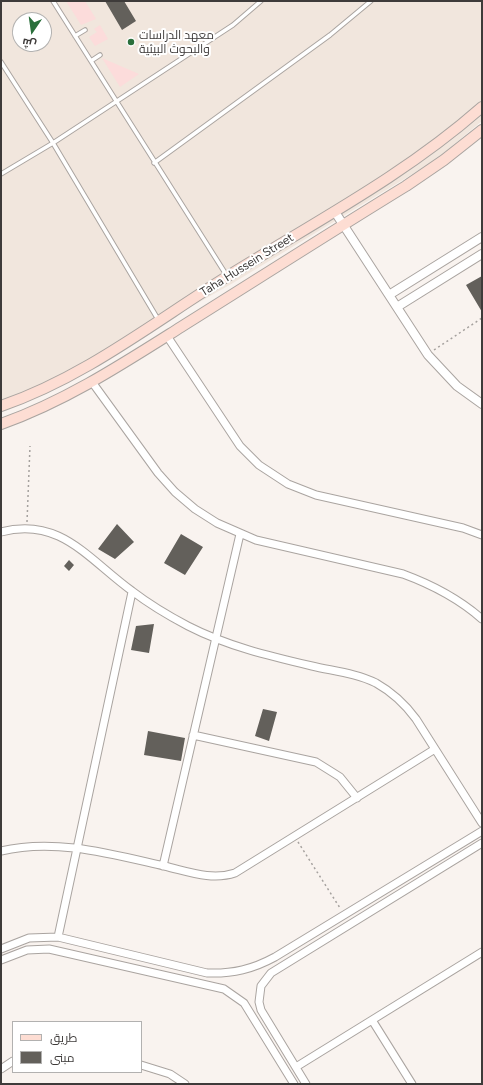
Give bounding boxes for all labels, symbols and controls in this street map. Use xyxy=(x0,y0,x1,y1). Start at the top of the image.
north arrow xyxy=(12,12,52,52)
place label: معهد الدراسات والبحوث البيئية xyxy=(139,28,214,56)
text: ش xyxy=(21,35,38,51)
marker: معهد الدراسات والبحوث البيئية xyxy=(126,37,136,47)
street label: Taha Hussein Street xyxy=(198,230,296,300)
legend xyxy=(12,1021,142,1073)
text: طريق xyxy=(50,1031,77,1045)
text: مبنى xyxy=(50,1051,75,1065)

